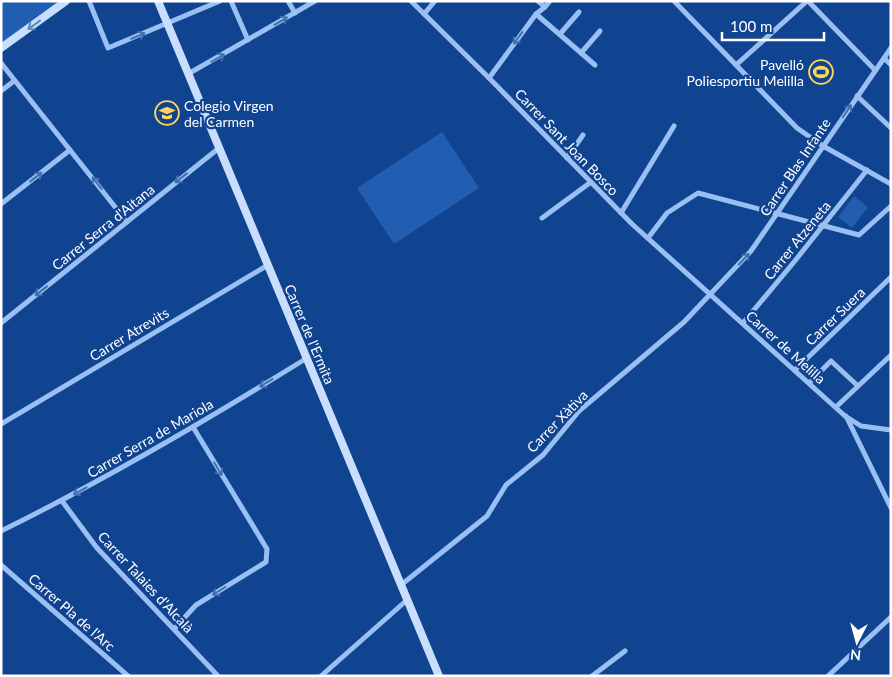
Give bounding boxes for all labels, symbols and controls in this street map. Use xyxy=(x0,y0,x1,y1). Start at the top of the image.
scale bar xyxy=(722,10,824,42)
one-way arrow xyxy=(274,15,288,25)
text: 100 m xyxy=(730,17,772,35)
one-way arrow xyxy=(27,20,41,30)
one-way arrow xyxy=(130,30,145,40)
one-way arrow xyxy=(513,30,523,44)
one-way arrow xyxy=(211,52,225,62)
place label: Pavelló Poliesportiu Melilla xyxy=(687,56,804,89)
sports icon: Pavelló Poliesportiu Melilla xyxy=(808,59,834,85)
street label: Carrer Sant Joan Bosco xyxy=(512,85,622,199)
place label: Colegio Virgen del Carmen xyxy=(184,97,274,130)
school or university icon: Colegio Virgen del Carmen xyxy=(154,100,180,126)
one-way arrow xyxy=(842,104,852,118)
street label: Carrer Blas Infante xyxy=(756,115,834,219)
one-way arrow xyxy=(29,172,43,182)
one-way arrow xyxy=(175,173,188,184)
one-way arrow xyxy=(91,177,102,190)
street label: Carrer Serra d'Aitana xyxy=(48,180,158,274)
street label: Carrer Atzeneta xyxy=(760,197,834,283)
one-way arrow xyxy=(738,252,750,265)
street label: Carrer de l'Ermita xyxy=(281,282,339,387)
street label: Carrer Suera xyxy=(802,283,868,349)
one-way arrow xyxy=(35,286,48,297)
street label: Carrer Atrevits xyxy=(86,304,172,364)
street label: Carrer de Melilla xyxy=(743,307,829,387)
one-way arrow xyxy=(259,379,273,389)
street label: Carrer Xàtiva xyxy=(523,386,591,456)
street label: Carrer Serra de Mariola xyxy=(84,395,216,481)
one-way arrow xyxy=(214,461,224,475)
one-way arrow xyxy=(73,487,87,497)
street label: Carrer Talaies d'Alcalà xyxy=(95,528,197,636)
street label: Carrer Pla de l'Arc xyxy=(25,570,119,654)
one-way arrow xyxy=(212,587,226,597)
north arrow xyxy=(832,617,882,667)
text: N xyxy=(849,646,862,664)

